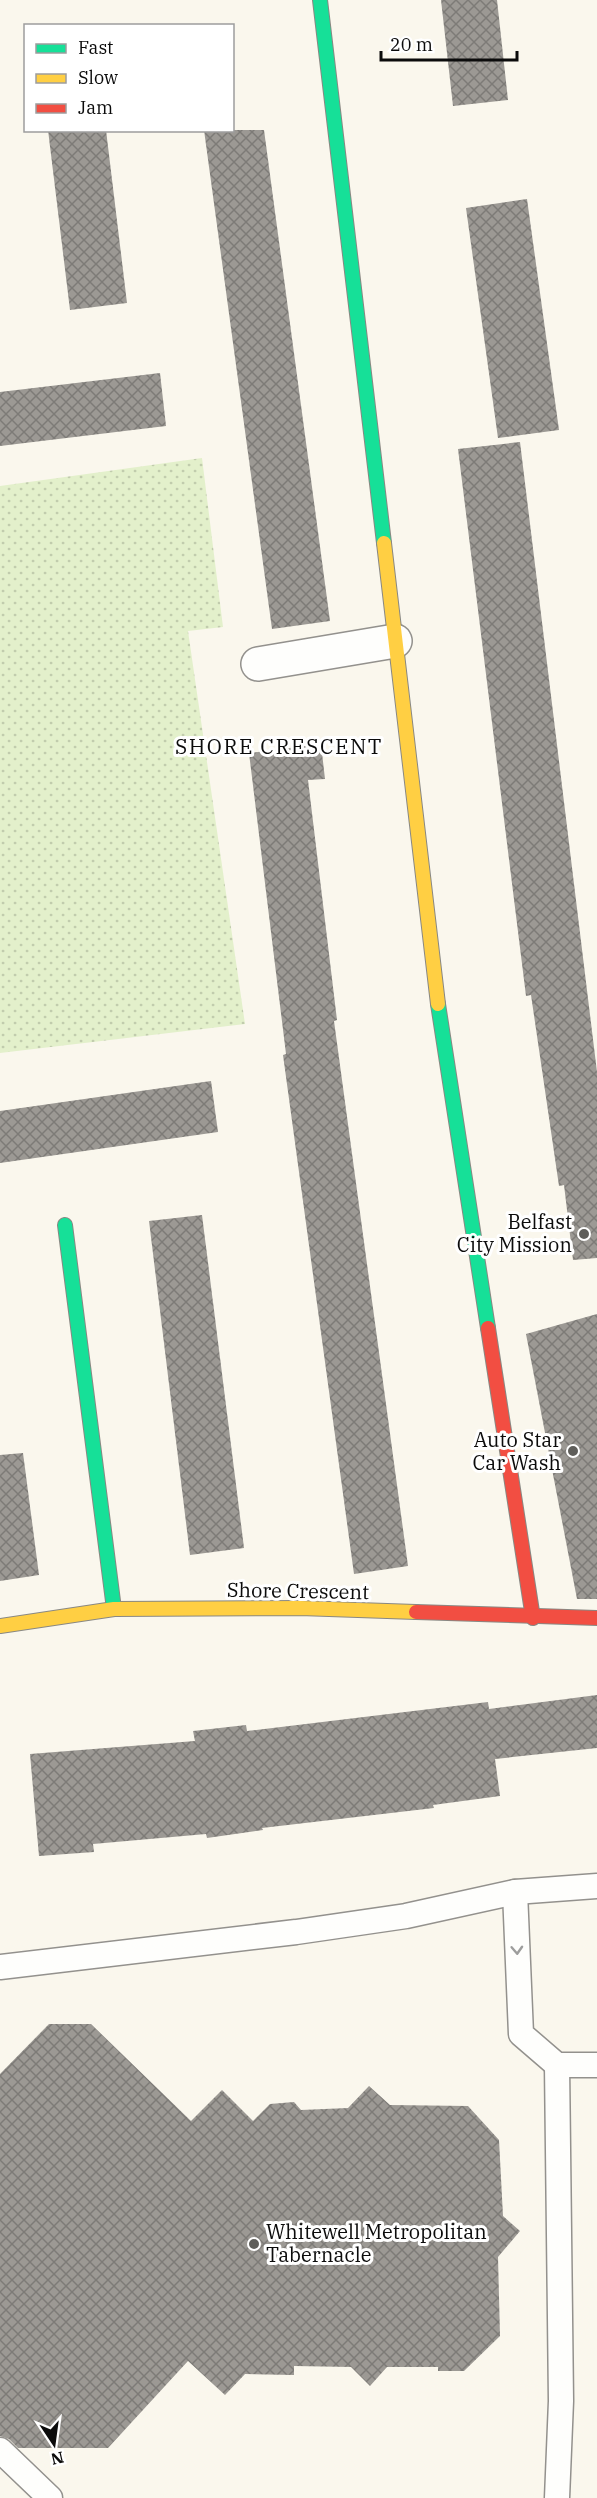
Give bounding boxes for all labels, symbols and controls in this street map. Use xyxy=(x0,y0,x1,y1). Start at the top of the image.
legend xyxy=(24,24,234,132)
scale bar xyxy=(381,24,518,62)
text: 20 m xyxy=(390,33,433,56)
text: Fast xyxy=(78,36,113,59)
text: Slow xyxy=(78,66,118,89)
text: Jam xyxy=(78,96,113,119)
district label: SHORE CRESCENT xyxy=(175,732,383,760)
place label: Belfast City Mission xyxy=(457,1208,572,1258)
marker: Belfast City Mission xyxy=(577,1227,591,1241)
place label: Auto Star Car Wash xyxy=(472,1426,561,1476)
marker: Auto Star Car Wash xyxy=(566,1444,580,1458)
street label: Shore Crescent xyxy=(227,1576,369,1605)
one-way arrow xyxy=(511,1946,524,1955)
place label: Whitewell Metropolitan Tabernacle xyxy=(266,2218,487,2268)
marker: Whitewell Metropolitan Tabernacle xyxy=(247,2237,261,2251)
north arrow xyxy=(24,2414,84,2474)
text: N xyxy=(49,2447,66,2470)

